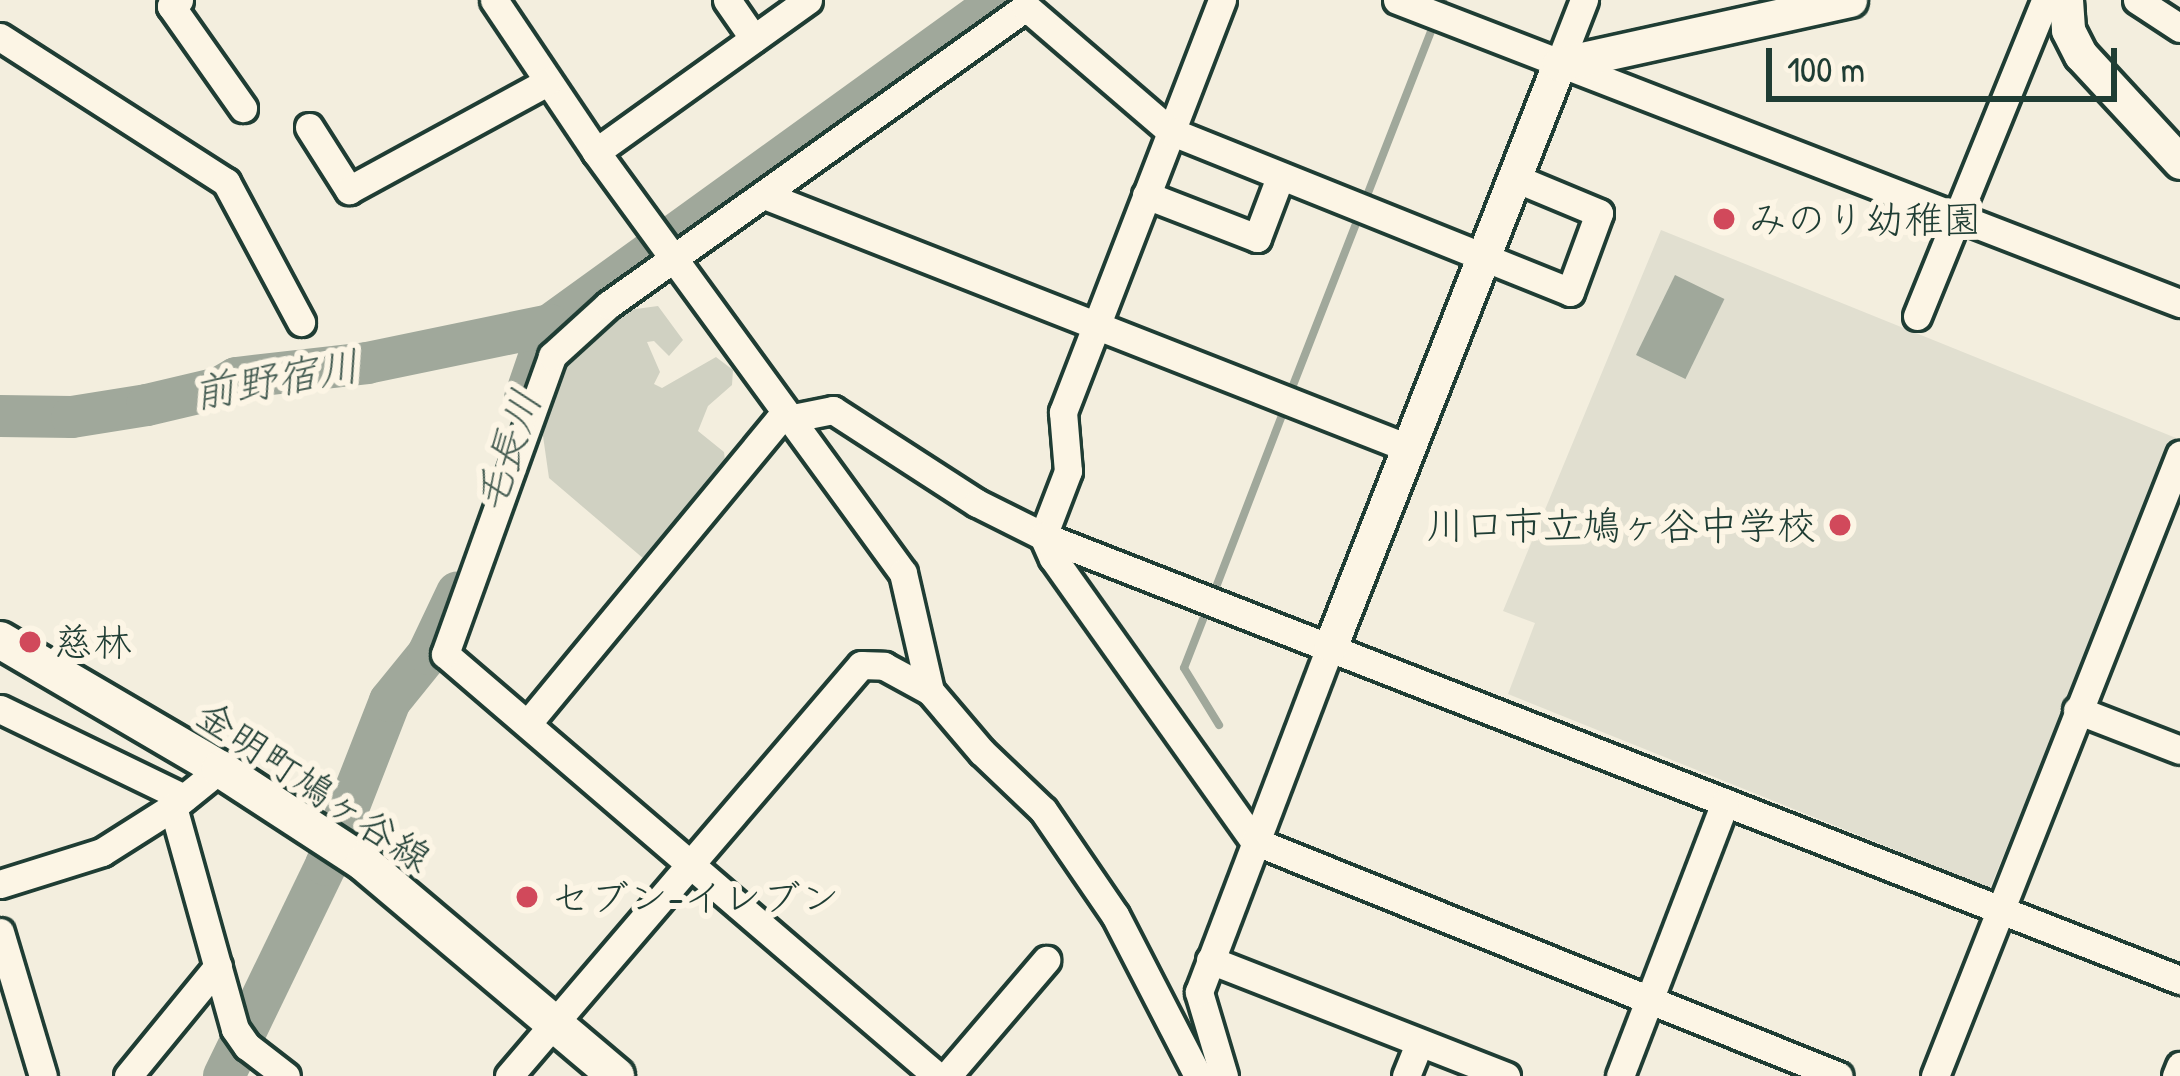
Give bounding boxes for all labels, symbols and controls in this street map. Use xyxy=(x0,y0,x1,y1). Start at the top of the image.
scale bar xyxy=(1772,24,2123,98)
text: 100 m xyxy=(1787,44,1865,93)
place label: みのり幼稚園 xyxy=(1748,196,1982,242)
marker: みのり幼稚園 xyxy=(1711,206,1737,232)
water label: 前野宿川 xyxy=(189,340,363,418)
water label: 毛長川 xyxy=(463,383,551,519)
place label: 川口市立鳩ヶ谷中学校 xyxy=(1426,502,1816,548)
marker: 川口市立鳩ヶ谷中学校 xyxy=(1827,512,1853,538)
place label: 慈林 xyxy=(54,619,132,665)
marker: 慈林 xyxy=(17,629,43,655)
street label: 金明町鳩ヶ谷線 xyxy=(188,690,440,882)
place label: セブン-イレブン xyxy=(551,874,840,920)
marker: セブン-イレブン xyxy=(514,884,540,910)

